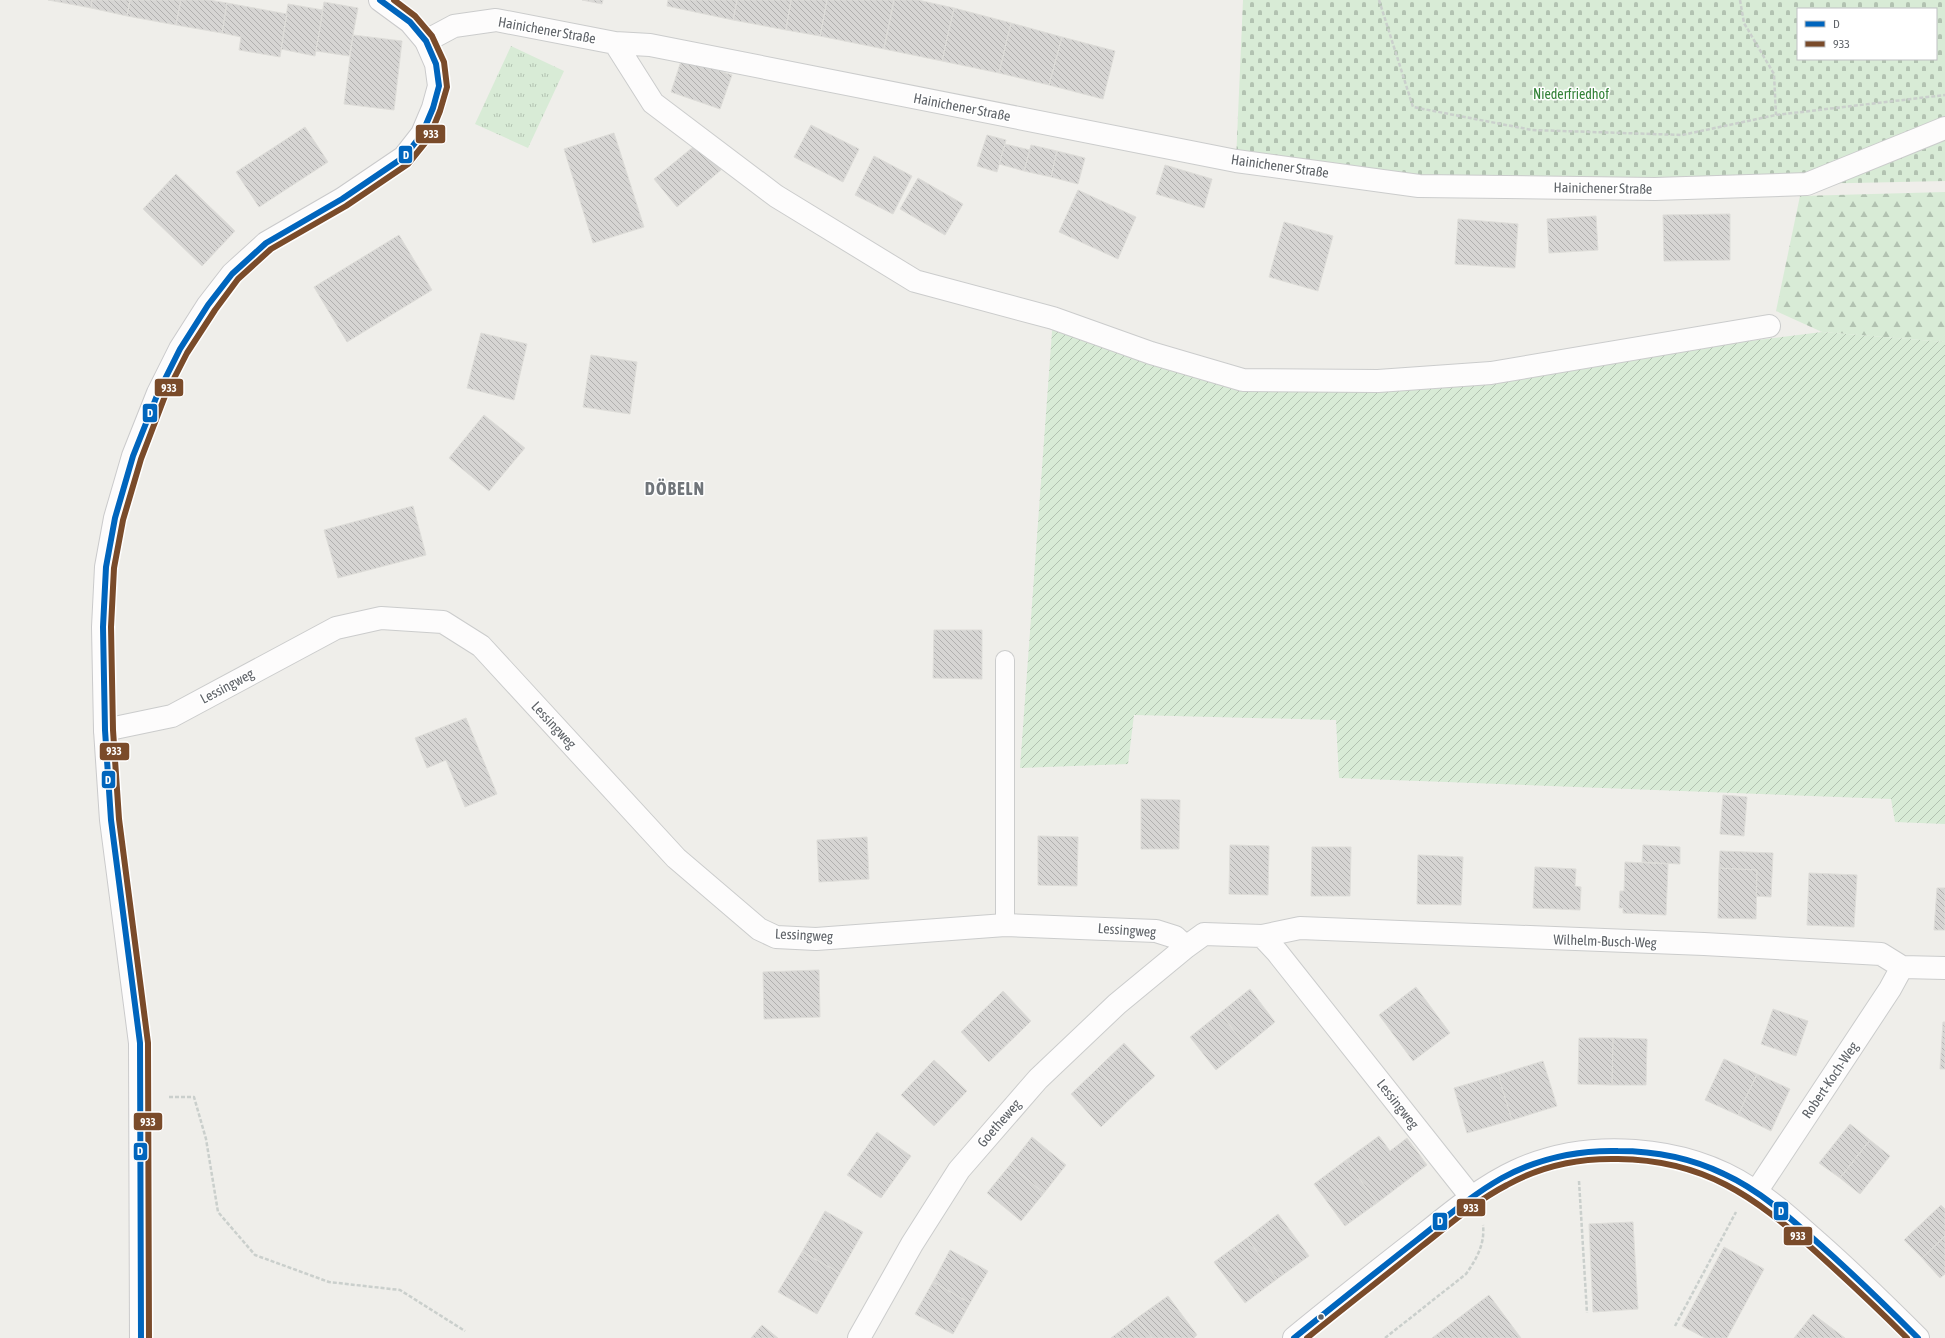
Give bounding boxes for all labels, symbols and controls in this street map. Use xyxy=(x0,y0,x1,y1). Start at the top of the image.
legend xyxy=(1797,8,1937,60)
street label: Hainichener Straße xyxy=(497,14,597,46)
text: D xyxy=(1833,17,1840,31)
text: 933 xyxy=(1833,37,1850,51)
park label: Niederfriedhof xyxy=(1533,86,1609,102)
street label: Hainichener Straße xyxy=(912,90,1012,124)
line badge: 933 xyxy=(415,124,446,144)
text: 933 xyxy=(423,128,439,140)
line badge: D xyxy=(398,145,413,164)
text: D xyxy=(403,149,409,161)
street label: Hainichener Straße xyxy=(1230,151,1330,181)
street label: Hainichener Straße xyxy=(1554,179,1652,197)
line badge: 933 xyxy=(154,378,184,397)
text: 933 xyxy=(161,382,177,394)
line badge: D xyxy=(142,403,158,423)
text: D xyxy=(147,407,153,419)
district label: DÖBELN xyxy=(645,478,705,499)
street label: Lessingweg xyxy=(198,665,256,707)
street label: Lessingweg xyxy=(528,698,580,752)
line badge: 933 xyxy=(99,742,130,761)
text: 933 xyxy=(106,745,122,757)
line badge: D xyxy=(101,770,116,789)
text: D xyxy=(105,774,111,786)
street label: Lessingweg xyxy=(1097,920,1157,940)
street label: Lessingweg xyxy=(774,925,834,945)
street label: Wilhelm-Busch-Weg xyxy=(1553,931,1657,951)
street label: Robert-Koch-Weg xyxy=(1799,1039,1861,1121)
street label: Lessingweg xyxy=(1374,1076,1422,1132)
street label: Goetheweg xyxy=(974,1096,1024,1150)
line badge: 933 xyxy=(133,1112,163,1131)
text: 933 xyxy=(140,1116,156,1128)
line badge: D xyxy=(133,1142,148,1161)
text: D xyxy=(137,1145,143,1157)
line badge: 933 xyxy=(1456,1198,1486,1217)
line badge: D xyxy=(1773,1201,1789,1221)
text: 933 xyxy=(1463,1202,1479,1214)
text: D xyxy=(1778,1205,1784,1217)
line badge: D xyxy=(1432,1212,1448,1231)
text: D xyxy=(1437,1215,1443,1227)
line badge: 933 xyxy=(1783,1226,1813,1246)
text: 933 xyxy=(1790,1230,1806,1242)
unlabelled marker xyxy=(1316,1312,1326,1322)

